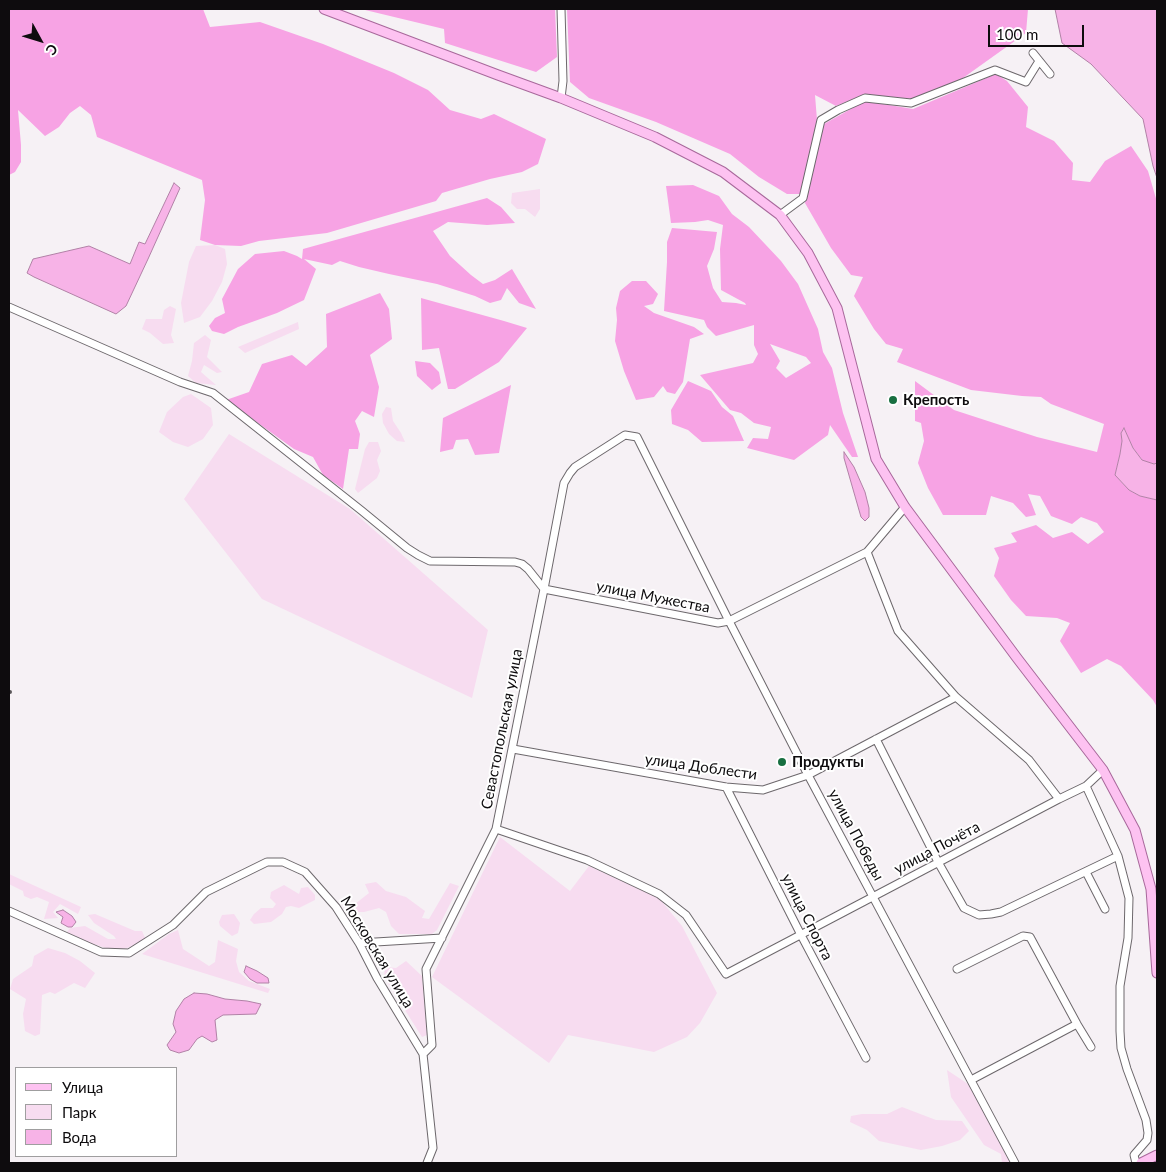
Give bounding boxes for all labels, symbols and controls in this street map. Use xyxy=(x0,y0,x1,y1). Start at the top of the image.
north arrow xyxy=(15,15,65,65)
scale bar xyxy=(991,15,1087,47)
text: 100 m xyxy=(996,25,1038,43)
text: С xyxy=(43,41,62,59)
place label: Крепость xyxy=(903,391,969,409)
marker: Крепость xyxy=(887,394,899,406)
street label: улица Мужества xyxy=(595,577,711,617)
street label: Севастопольская улица xyxy=(478,647,526,811)
street label: улица Доблести xyxy=(644,750,758,784)
place label: Продукты xyxy=(792,753,864,771)
marker: Продукты xyxy=(776,756,788,768)
street label: улица Победы xyxy=(824,786,888,884)
street label: улица Почёта xyxy=(891,818,983,878)
street label: улица Спорта xyxy=(777,871,837,963)
street label: Московская улица xyxy=(336,893,418,1011)
legend xyxy=(15,1067,178,1157)
text: Улица xyxy=(62,1078,103,1096)
text: Парк xyxy=(62,1103,96,1121)
text: Вода xyxy=(62,1128,97,1146)

